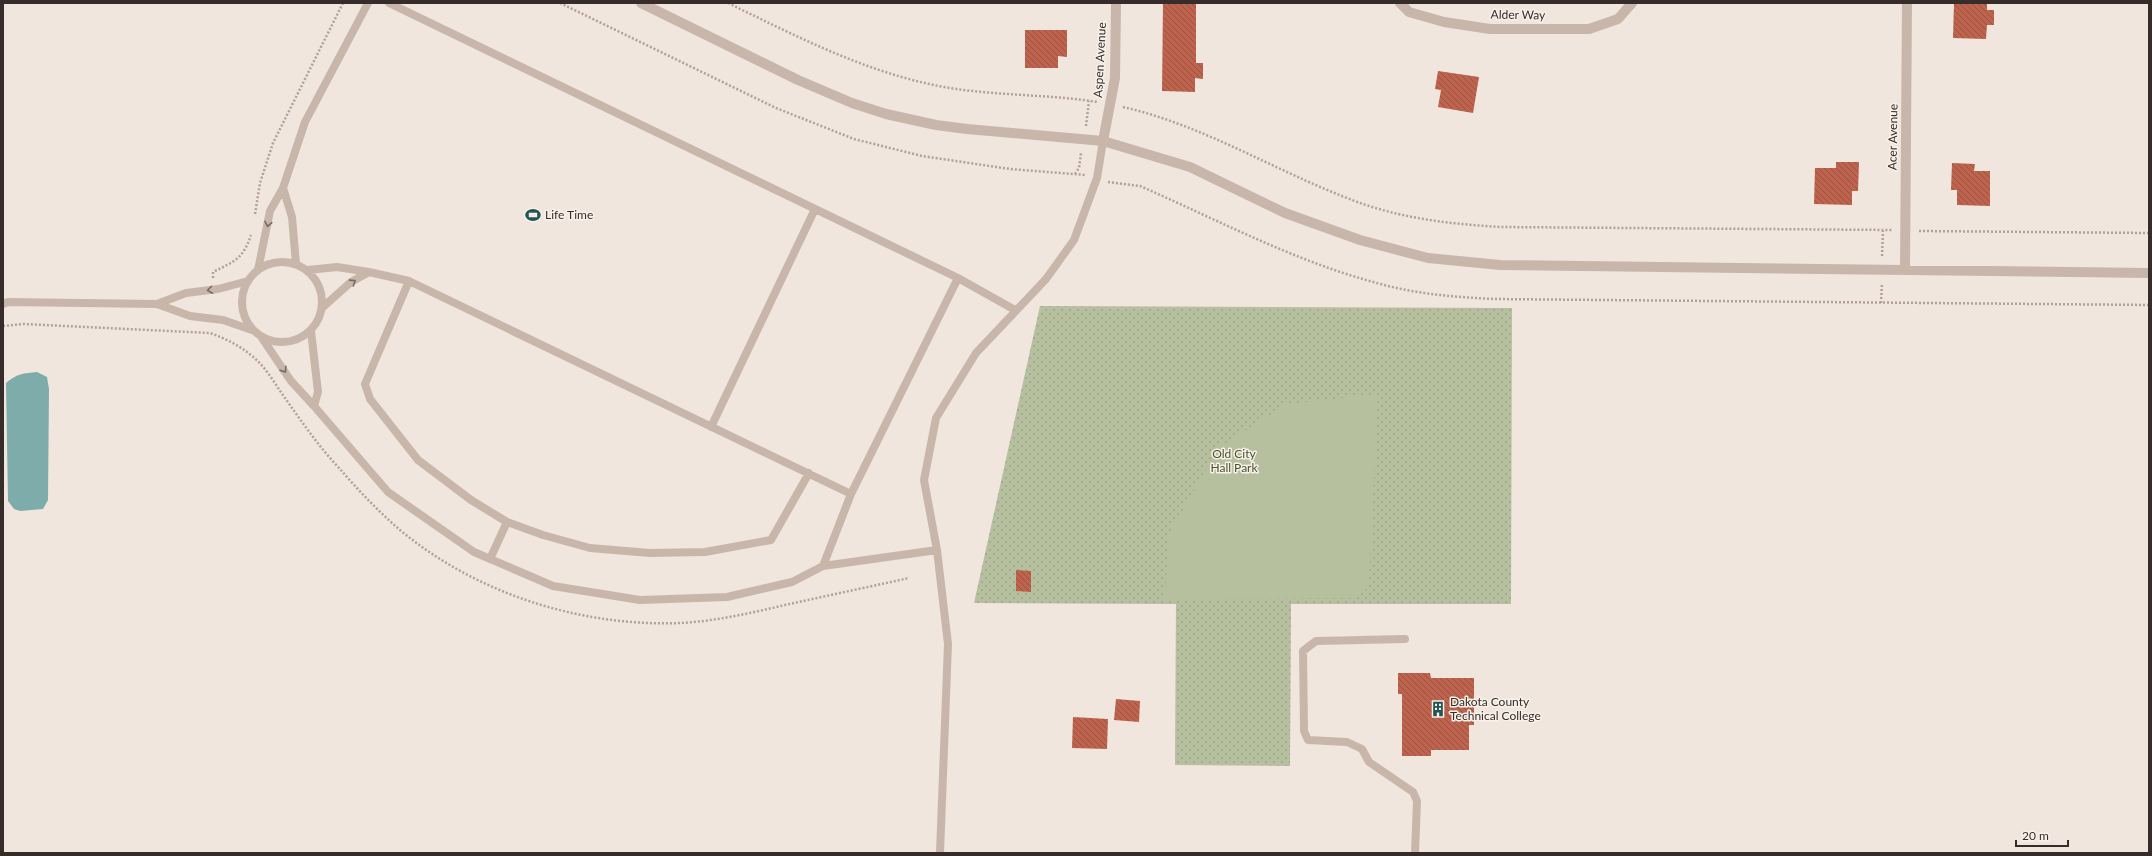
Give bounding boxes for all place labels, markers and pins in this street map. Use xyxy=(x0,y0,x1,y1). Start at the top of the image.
sports icon: Life Time xyxy=(524,206,542,224)
place label: Life Time xyxy=(545,207,593,222)
place label: Dakota County Technical College xyxy=(1450,694,1541,723)
building icon: Dakota County Technical College xyxy=(1429,700,1447,718)

